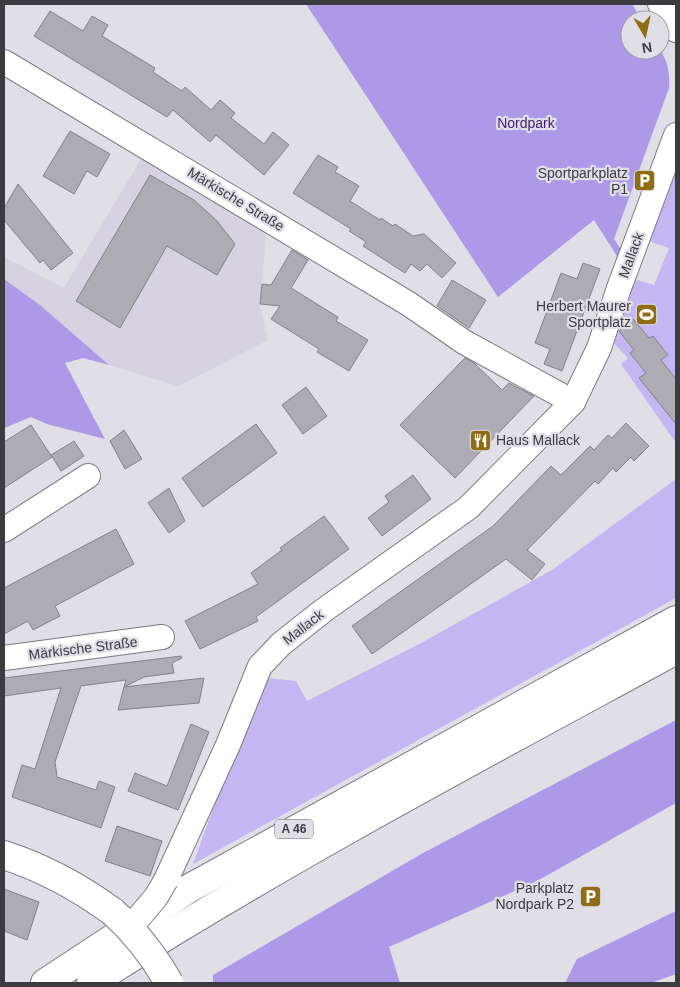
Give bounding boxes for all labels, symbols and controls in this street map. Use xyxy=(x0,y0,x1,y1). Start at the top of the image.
north arrow xyxy=(620,10,670,60)
text: N xyxy=(641,39,653,57)
park label: Nordpark xyxy=(497,115,556,131)
street label: Märkische Straße xyxy=(185,164,287,234)
place label: Sportparkplatz P1 xyxy=(538,165,628,197)
parking icon: Sportparkplatz P1 xyxy=(632,169,656,193)
street label: Mallack xyxy=(615,229,647,280)
place label: Herbert Maurer Sportplatz xyxy=(536,298,631,330)
sports icon: Herbert Maurer Sportplatz xyxy=(635,302,659,326)
restaurant icon: Haus Mallack xyxy=(468,428,492,452)
place label: Haus Mallack xyxy=(496,432,581,448)
street label: Mallack xyxy=(279,605,327,648)
street label: Märkische Straße xyxy=(28,633,139,663)
road number: A 46 xyxy=(275,820,313,839)
place label: Parkplatz Nordpark P2 xyxy=(495,880,574,912)
parking icon: Parkplatz Nordpark P2 xyxy=(578,884,602,908)

